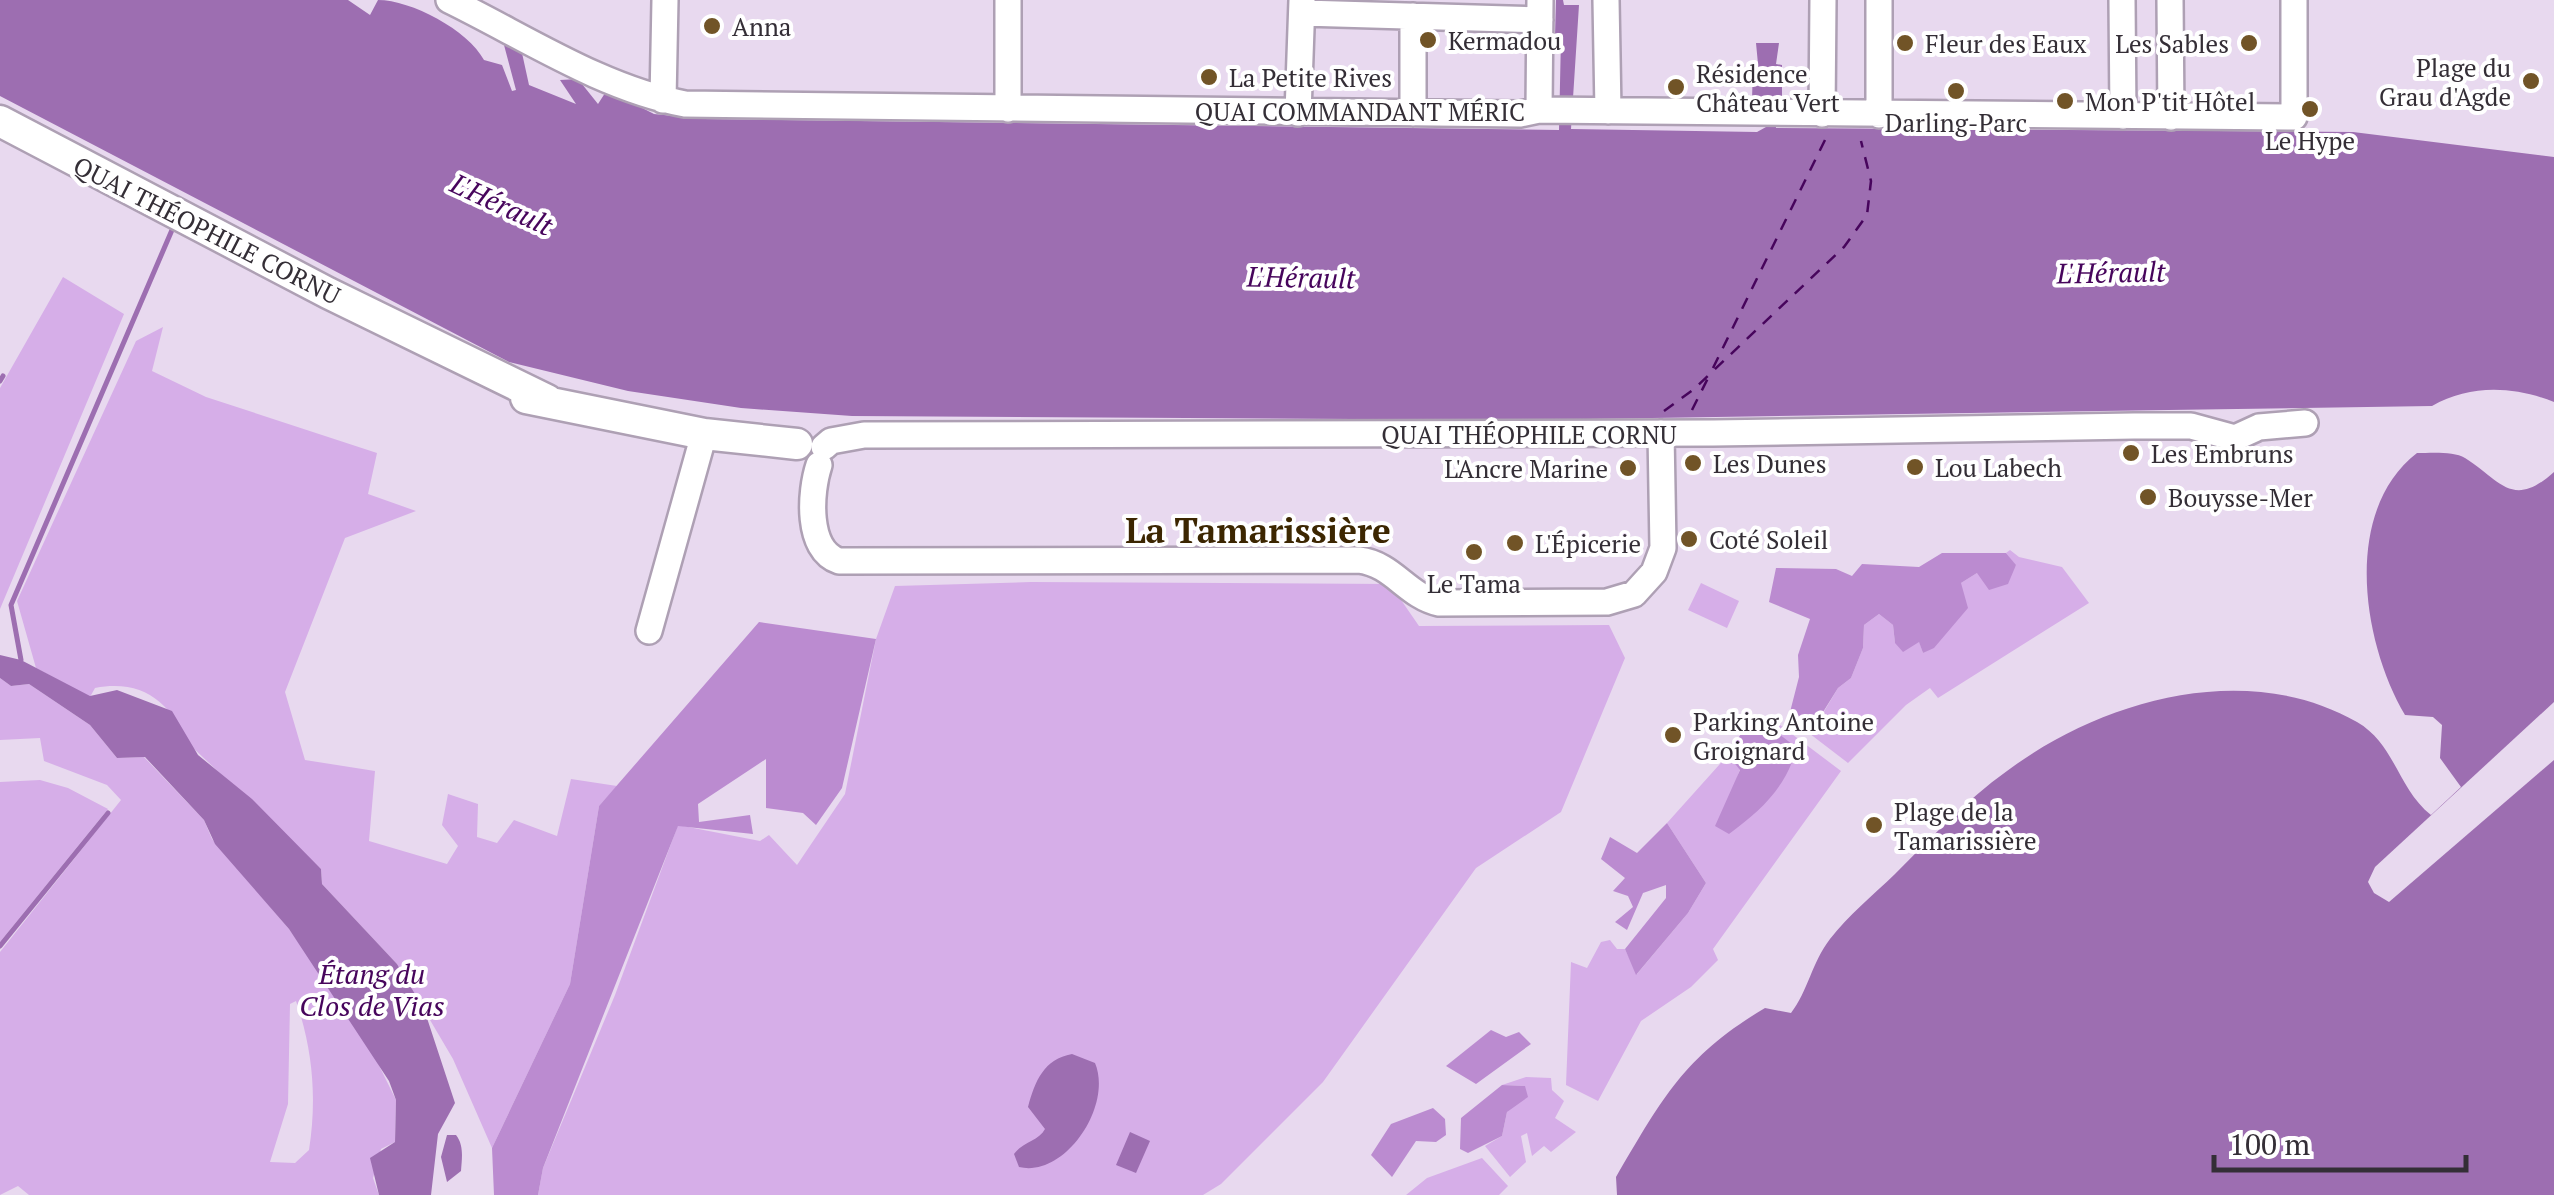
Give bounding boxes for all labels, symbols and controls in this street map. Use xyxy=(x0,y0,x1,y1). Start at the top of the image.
place label: Anna xyxy=(732,10,792,43)
marker: Anna xyxy=(701,15,723,37)
place label: Kermadou xyxy=(1448,24,1561,57)
place label: Fleur des Eaux xyxy=(1925,27,2087,60)
place label: Les Sables xyxy=(2115,27,2229,60)
marker: Kermadou xyxy=(1417,29,1439,51)
marker: Fleur des Eaux xyxy=(1894,32,1916,54)
marker: Les Sables xyxy=(2238,32,2260,54)
place label: Plage du Grau d'Agde xyxy=(2379,51,2511,113)
place label: Résidence Château Vert xyxy=(1696,57,1840,119)
place label: La Petite Rives xyxy=(1229,61,1392,94)
marker: La Petite Rives xyxy=(1198,66,1220,88)
marker: Plage du Grau d'Agde xyxy=(2520,70,2542,92)
marker: Résidence Château Vert xyxy=(1665,76,1687,98)
marker: Darling-Parc xyxy=(1945,80,1967,102)
place label: Mon P'tit Hôtel xyxy=(2085,85,2255,118)
marker: Mon P'tit Hôtel xyxy=(2054,90,2076,112)
street label: QUAI COMMANDANT MÉRIC xyxy=(1195,95,1525,128)
marker: Le Hype xyxy=(2299,98,2321,120)
place label: Darling-Parc xyxy=(1885,106,2027,139)
place label: Le Hype xyxy=(2265,124,2355,157)
street label: QUAI THÉOPHILE CORNU xyxy=(68,148,346,312)
water label: L'Hérault xyxy=(444,164,560,244)
water label: L'Hérault xyxy=(2055,253,2166,291)
water label: L'Hérault xyxy=(1245,258,1356,296)
street label: QUAI THÉOPHILE CORNU xyxy=(1381,418,1677,451)
place label: Les Embruns xyxy=(2151,437,2294,470)
marker: Les Embruns xyxy=(2120,442,2142,464)
place label: Les Dunes xyxy=(1713,447,1827,480)
place label: Lou Labech xyxy=(1935,451,2062,484)
place label: L'Ancre Marine xyxy=(1444,452,1608,485)
marker: Les Dunes xyxy=(1682,452,1704,474)
marker: Lou Labech xyxy=(1904,456,1926,478)
marker: L'Ancre Marine xyxy=(1617,457,1639,479)
place label: Bouysse-Mer xyxy=(2168,481,2313,514)
marker: Bouysse-Mer xyxy=(2137,486,2159,508)
district label: La Tamarissière xyxy=(1125,507,1391,553)
place label: Coté Soleil xyxy=(1709,523,1828,556)
place label: L'Épicerie xyxy=(1535,527,1641,560)
marker: Coté Soleil xyxy=(1678,528,1700,550)
marker: L'Épicerie xyxy=(1504,532,1526,554)
marker: Le Tama xyxy=(1463,541,1485,563)
place label: Le Tama xyxy=(1427,567,1521,600)
place label: Parking Antoine Groignard xyxy=(1693,705,1874,767)
marker: Parking Antoine Groignard xyxy=(1662,724,1684,746)
place label: Plage de la Tamarissière xyxy=(1894,795,2037,857)
marker: Plage de la Tamarissière xyxy=(1863,814,1885,836)
water label: Étang du Clos de Vias xyxy=(299,955,445,1024)
scale bar xyxy=(2214,1110,2466,1172)
text: 100 m xyxy=(2229,1124,2310,1164)

